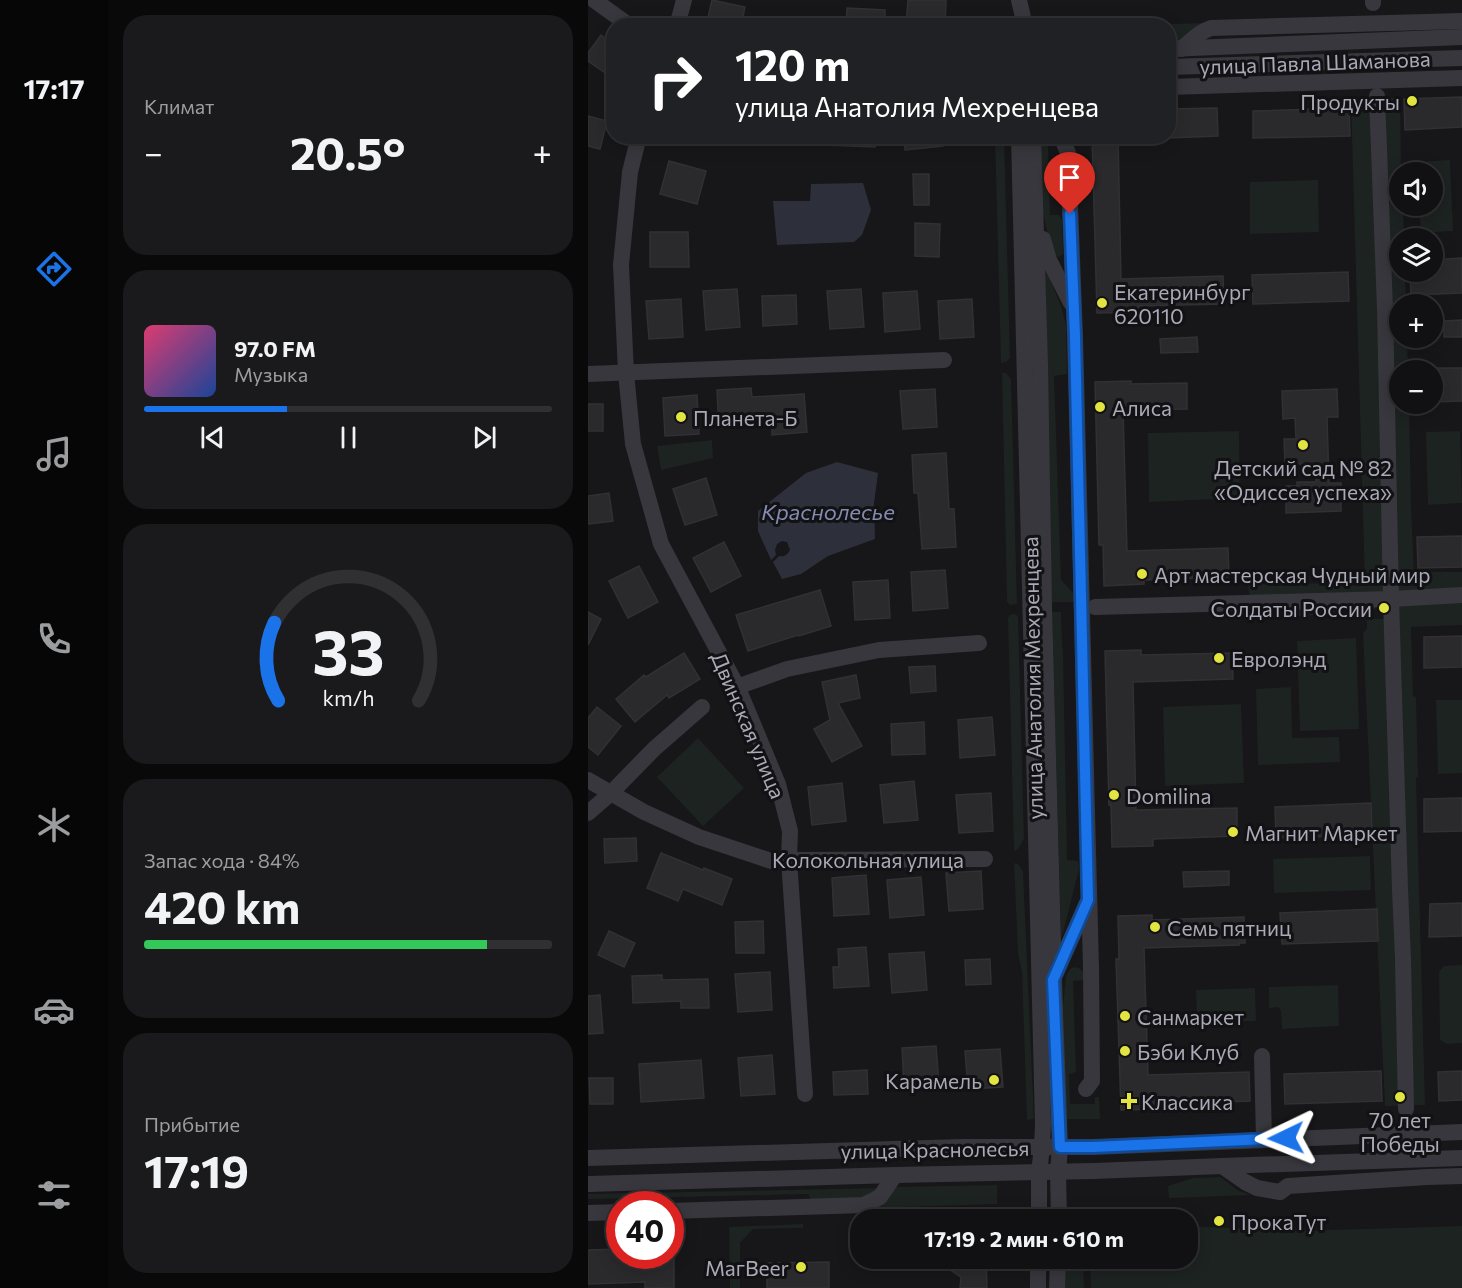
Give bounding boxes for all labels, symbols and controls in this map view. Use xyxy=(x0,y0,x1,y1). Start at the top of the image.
text: 120 m xyxy=(735,38,850,90)
icon: right xyxy=(636,42,714,120)
street label: улица Павла Шаманова xyxy=(1199,45,1431,79)
text: 17:17 xyxy=(23,72,85,105)
place label: Продукты xyxy=(1300,89,1400,114)
text: улица Анатолия Мехренцева xyxy=(735,90,1099,123)
text: Климат xyxy=(144,94,214,118)
marker: Продукты xyxy=(1405,94,1419,108)
text: 20.5° xyxy=(290,124,405,179)
text: − xyxy=(144,131,163,172)
text: + xyxy=(533,131,552,172)
pin xyxy=(1044,152,1095,214)
icon: arrive xyxy=(1053,161,1086,194)
map controls xyxy=(1389,162,1443,414)
button: sound xyxy=(1389,162,1443,216)
button: layers xyxy=(1389,228,1443,282)
icon: directions xyxy=(33,248,75,290)
place label: Екатеринбург 620110 xyxy=(1114,279,1250,328)
button: + xyxy=(1389,294,1443,348)
marker: Екатеринбург 620110 xyxy=(1095,296,1109,310)
text: 97.0 FM xyxy=(234,335,316,362)
button: − xyxy=(1389,360,1443,414)
text: Музыка xyxy=(234,362,308,386)
place label: Алиса xyxy=(1112,395,1172,420)
marker: Алиса xyxy=(1093,400,1107,414)
place label: Планета-Б xyxy=(693,405,798,430)
marker: Планета-Б xyxy=(674,410,688,424)
icon: previous xyxy=(196,421,229,454)
icon: pause xyxy=(332,421,365,454)
icon: next xyxy=(468,421,501,454)
icon: music xyxy=(33,433,75,475)
marker: Детский сад № 82 «Одиссея успеха» xyxy=(1296,438,1310,452)
place label: Детский сад № 82 «Одиссея успеха» xyxy=(1214,455,1392,504)
water label: Краснолесье xyxy=(761,498,895,525)
street label: улица Анатолия Мехренцева xyxy=(1017,536,1047,820)
place label: Арт мастерская Чудный мир xyxy=(1154,562,1431,587)
marker: Арт мастерская Чудный мир xyxy=(1135,567,1149,581)
place label: Солдаты России xyxy=(1211,596,1372,621)
marker: Солдаты России xyxy=(1377,601,1391,615)
text: 33 xyxy=(312,612,384,688)
icon: phone xyxy=(33,618,75,660)
place label: Евролэнд xyxy=(1231,646,1326,671)
street label: Двинская улица xyxy=(707,648,791,802)
marker: Евролэнд xyxy=(1212,651,1226,665)
text: km/h xyxy=(322,684,374,710)
place label: Domilina xyxy=(1126,783,1211,808)
marker: Domilina xyxy=(1107,788,1121,802)
icon: climate xyxy=(33,804,75,846)
place label: Магнит Маркет xyxy=(1245,820,1398,845)
marker: Магнит Маркет xyxy=(1226,825,1240,839)
street label: Колокольная улица xyxy=(772,847,964,872)
text: Запас хода · 84% xyxy=(144,848,300,872)
text: 420 km xyxy=(144,878,300,933)
place label: Семь пятниц xyxy=(1167,915,1291,940)
marker: Семь пятниц xyxy=(1148,920,1162,934)
icon: car xyxy=(33,989,75,1031)
place label: Санмаркет xyxy=(1137,1004,1244,1029)
marker: Санмаркет xyxy=(1118,1009,1132,1023)
place label: Бэби Клуб xyxy=(1137,1039,1239,1064)
marker: Бэби Клуб xyxy=(1118,1044,1132,1058)
place label: Карамель xyxy=(885,1068,982,1093)
marker: Карамель xyxy=(987,1073,1001,1087)
place label: Классика xyxy=(1141,1089,1233,1114)
marker: 70 лет Победы xyxy=(1393,1090,1407,1104)
marker: Классика xyxy=(1122,1094,1136,1108)
position arrow xyxy=(1254,1106,1318,1170)
place label: 70 лет Победы xyxy=(1360,1107,1440,1156)
text: Прибытие xyxy=(144,1112,240,1136)
street label: улица Краснолесья xyxy=(840,1135,1030,1163)
text: 17:19 xyxy=(144,1142,249,1197)
icon: filters xyxy=(33,1174,75,1216)
speed limit sign: 40 xyxy=(606,1191,684,1269)
place label: ПрокаТут xyxy=(1231,1209,1327,1234)
marker: ПрокаТут xyxy=(1212,1214,1226,1228)
text: 17:19 · 2 мин · 610 m xyxy=(924,1225,1124,1252)
place label: МагBeer xyxy=(705,1255,789,1280)
marker: МагBeer xyxy=(794,1260,808,1274)

